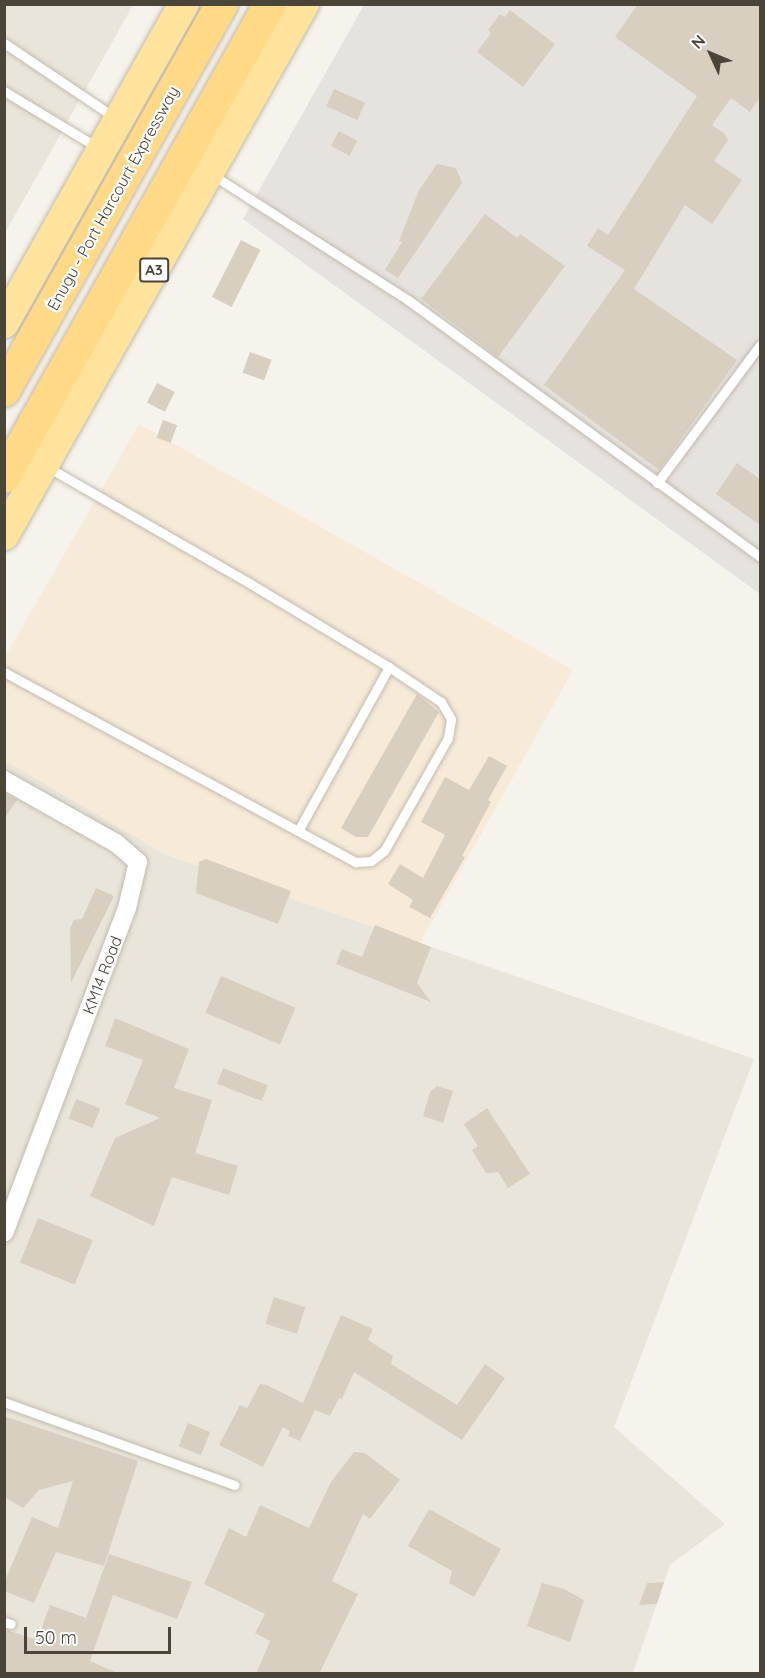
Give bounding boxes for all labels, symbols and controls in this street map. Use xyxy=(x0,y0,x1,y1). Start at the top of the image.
north arrow xyxy=(681,24,741,84)
text: N xyxy=(687,30,709,53)
street label: Enugu - Port Harcourt Expressway xyxy=(43,82,183,314)
road number: A3 xyxy=(139,258,169,282)
street label: KM14 Road xyxy=(78,933,126,1017)
scale bar xyxy=(27,1615,174,1653)
text: 50 m xyxy=(35,1626,77,1649)

